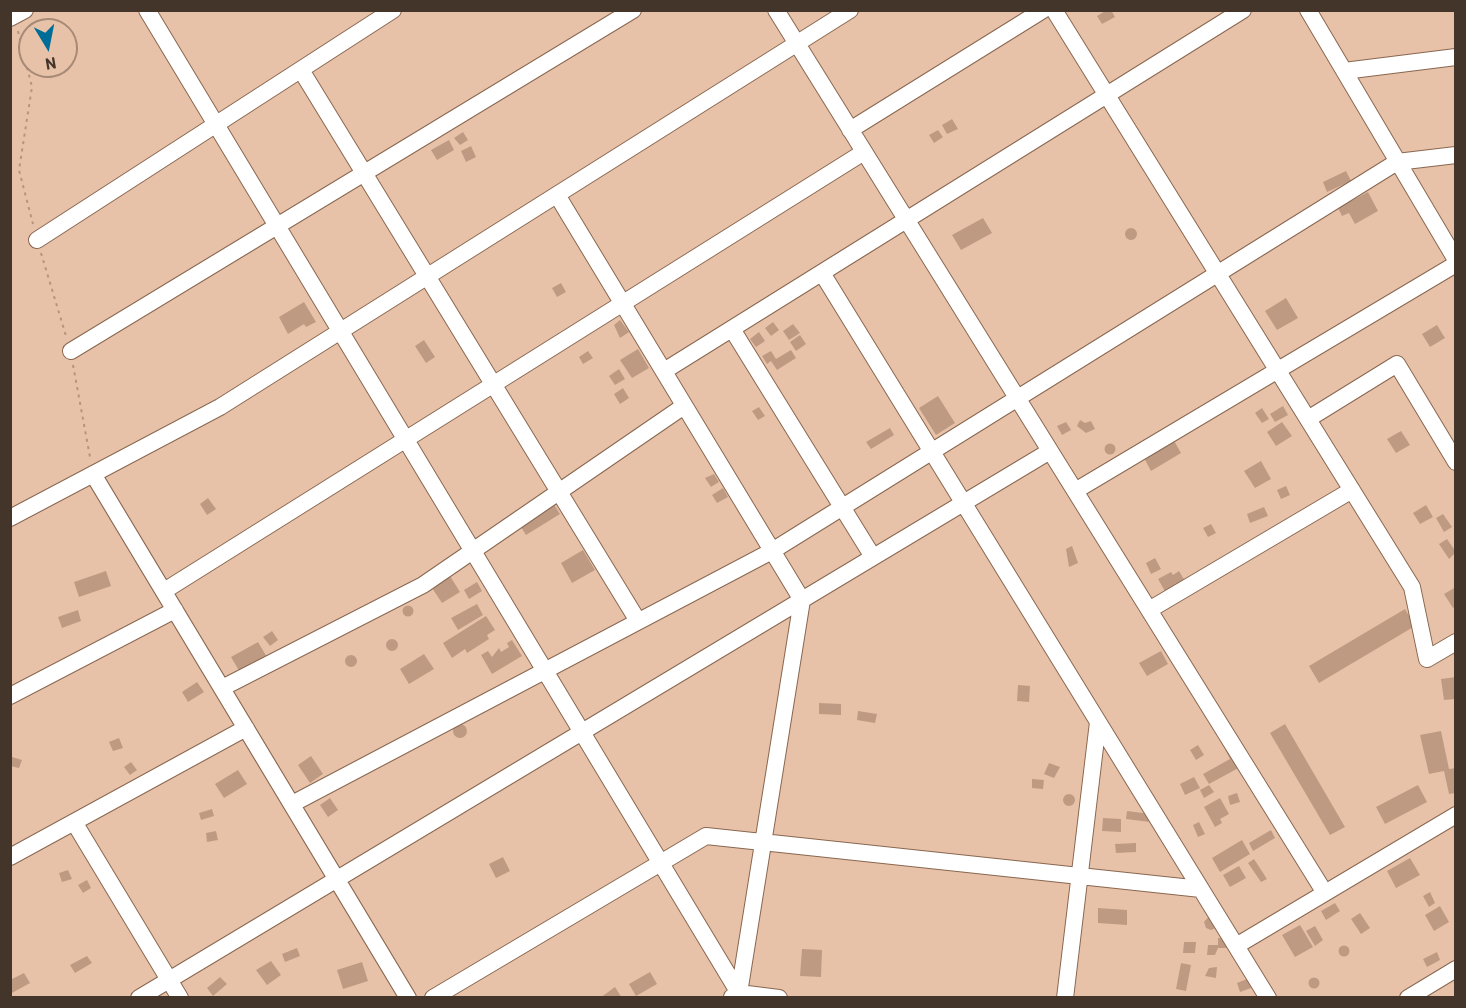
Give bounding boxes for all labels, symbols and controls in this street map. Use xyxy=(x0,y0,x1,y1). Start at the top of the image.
north arrow xyxy=(18,18,78,78)
text: N xyxy=(44,54,58,75)

